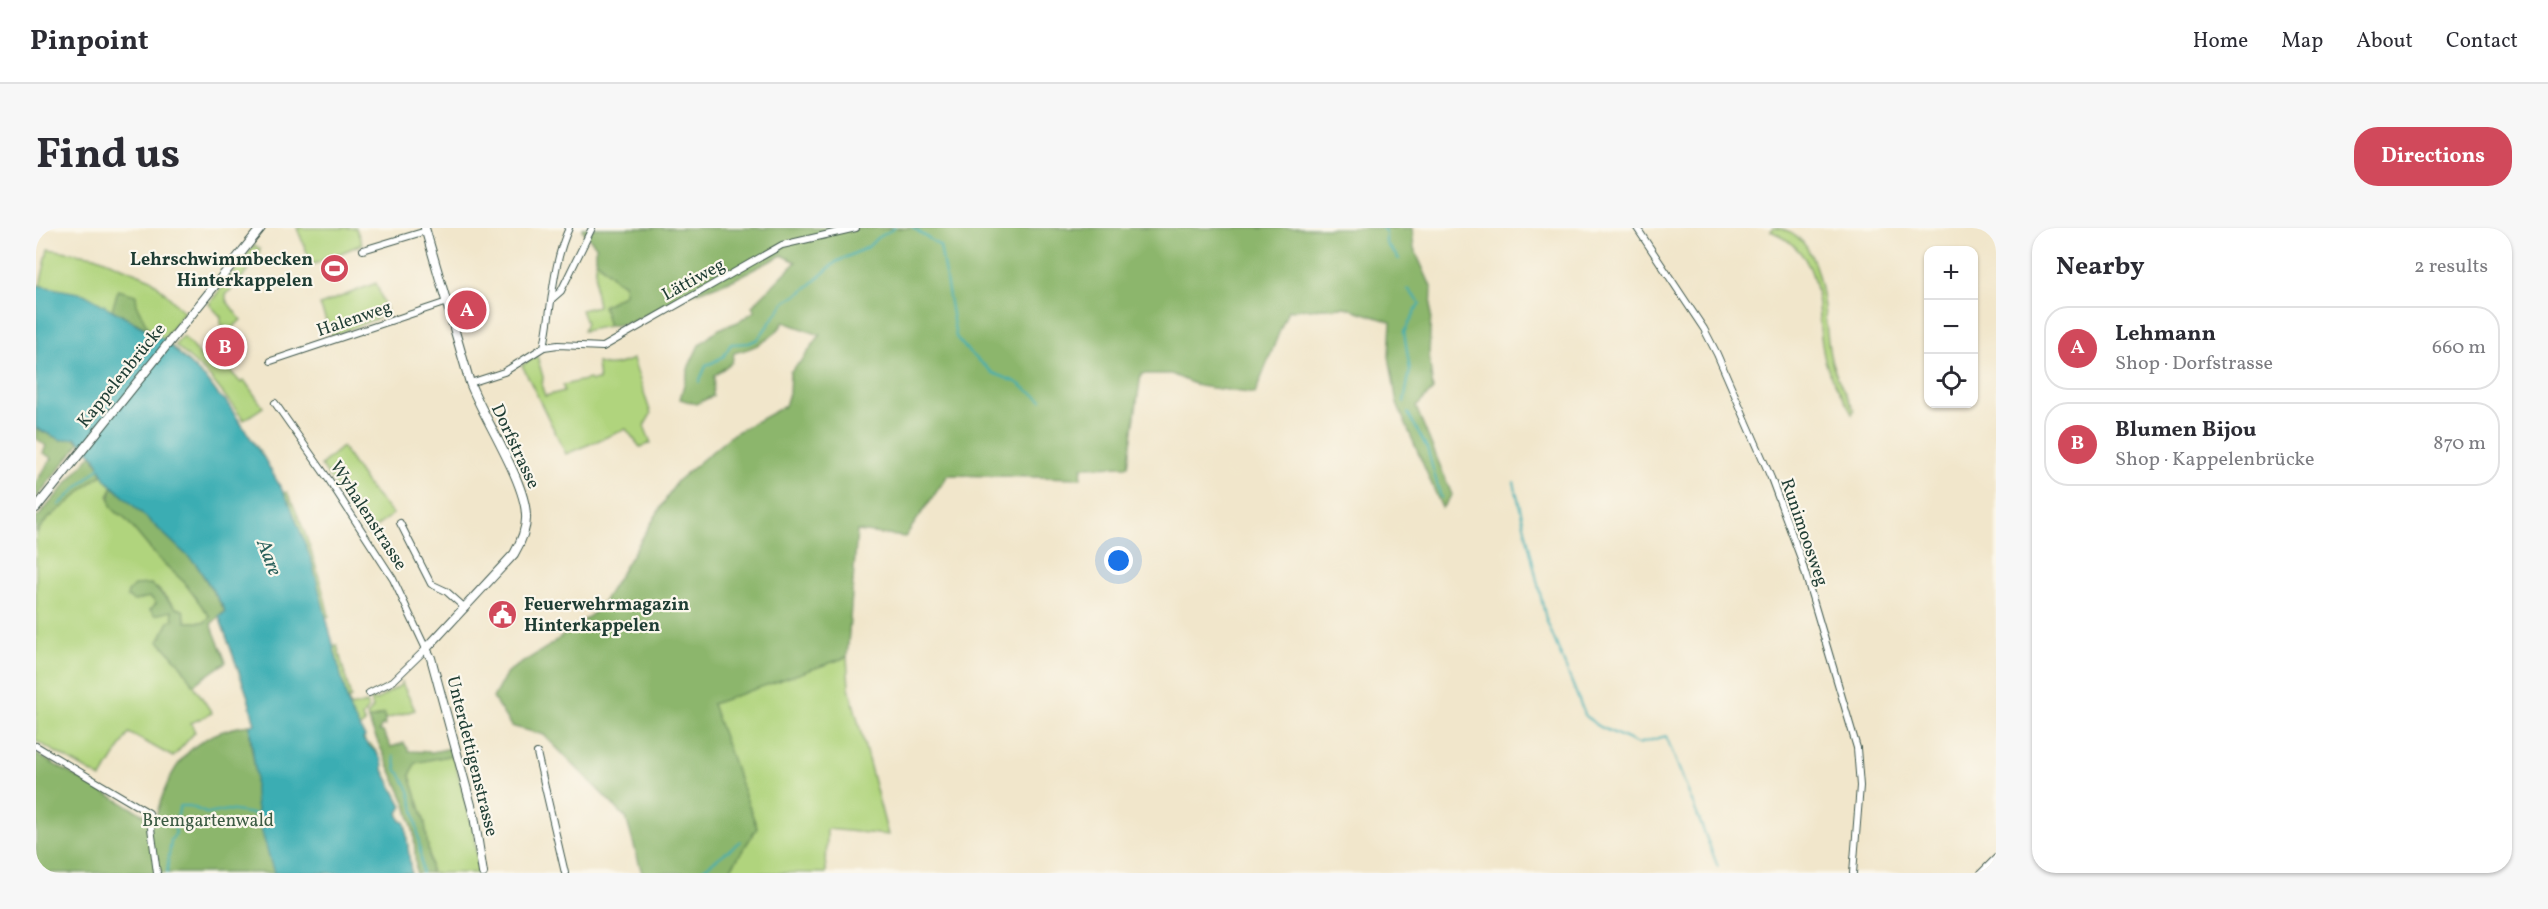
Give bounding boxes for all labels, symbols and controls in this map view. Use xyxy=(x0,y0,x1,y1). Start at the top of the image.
text: Pinpoint xyxy=(30,22,148,61)
text: Home xyxy=(2193,27,2248,56)
text: Map xyxy=(2281,27,2323,56)
text: About xyxy=(2356,27,2413,56)
text: Contact xyxy=(2446,27,2518,56)
text: Find us xyxy=(36,127,180,186)
button: Directions xyxy=(2354,127,2512,186)
map controls xyxy=(1924,246,1978,408)
button: + xyxy=(1924,246,1978,300)
place label: Lehrschwimmbecken Hinterkappelen xyxy=(130,248,313,294)
text: Nearby xyxy=(2056,249,2145,285)
sports icon: Lehrschwimmbecken Hinterkappelen xyxy=(318,253,350,285)
street label: Lättiweg xyxy=(658,253,730,308)
text: 2 results xyxy=(2414,253,2488,281)
pin: A xyxy=(448,288,486,332)
street label: Halenweg xyxy=(314,295,395,344)
button: − xyxy=(1924,300,1978,354)
street label: Kappelenbrücke xyxy=(72,318,172,434)
text: Lehmann xyxy=(2115,319,2216,350)
pin: B xyxy=(206,324,244,370)
text: A xyxy=(2070,334,2085,362)
text: 660 m xyxy=(2432,334,2486,362)
text: Shop · Dorfstrasse xyxy=(2115,350,2273,378)
button: locate xyxy=(1924,354,1978,408)
street label: Dorfstrasse xyxy=(484,400,545,493)
text: Blumen Bijou xyxy=(2115,415,2256,446)
text: B xyxy=(2071,430,2084,458)
text: 870 m xyxy=(2433,430,2486,458)
text: Shop · Kappelenbrücke xyxy=(2115,446,2314,474)
street label: Wyhalenstrasse xyxy=(323,456,413,575)
street label: Runimoosweg xyxy=(1773,475,1834,590)
water label: Aare xyxy=(248,534,288,581)
your location xyxy=(1104,546,1133,575)
place label: Feuerwehrmagazin Hinterkappelen xyxy=(524,593,689,639)
public building icon: Feuerwehrmagazin Hinterkappelen xyxy=(487,598,519,630)
street label: Unterdettigenstrasse xyxy=(440,673,504,839)
park label: Bremgartenwald xyxy=(142,809,274,834)

